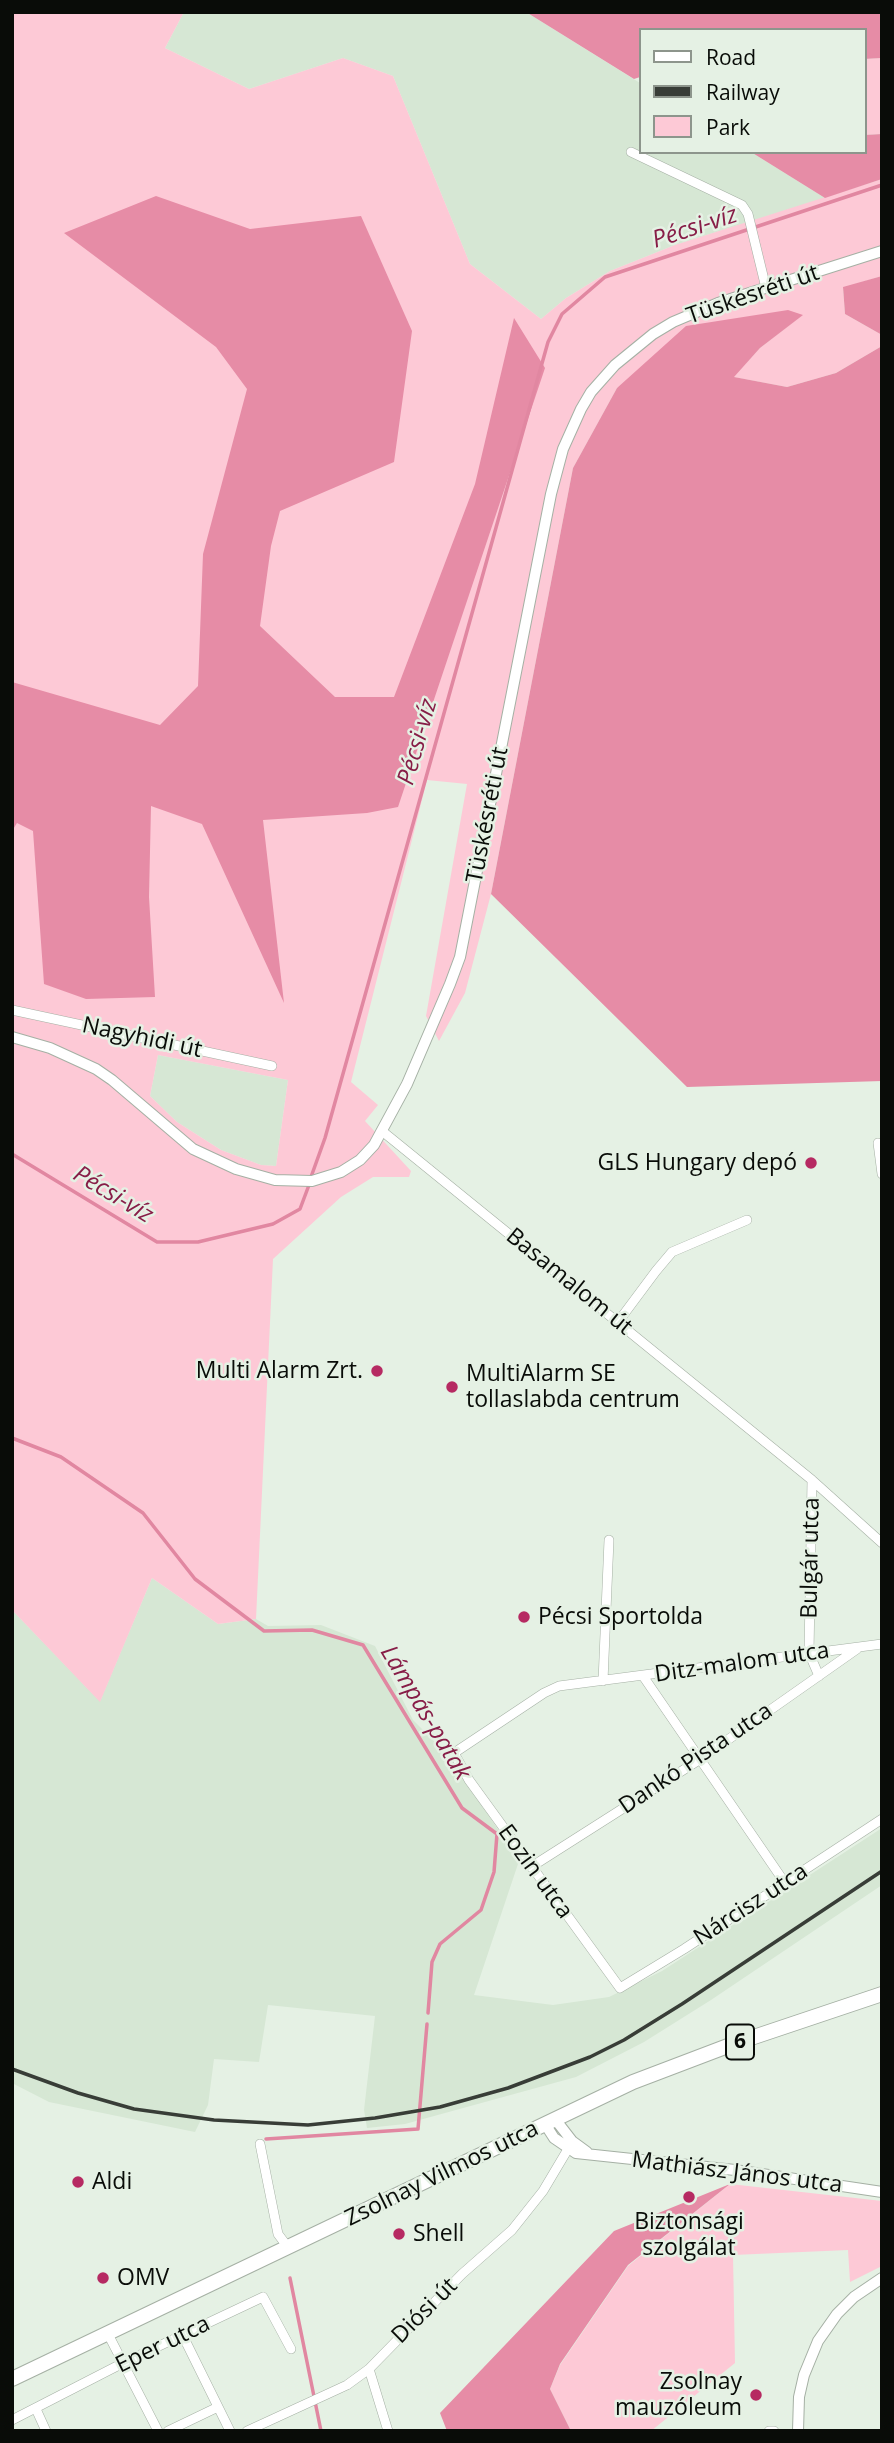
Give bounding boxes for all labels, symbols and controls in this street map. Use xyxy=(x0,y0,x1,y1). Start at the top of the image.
legend xyxy=(638,28,866,154)
text: Road xyxy=(706,43,756,71)
text: Railway xyxy=(706,78,780,106)
text: Park xyxy=(706,113,750,141)
water label: Pécsi-víz xyxy=(649,201,741,255)
street label: Tüskésréti út xyxy=(683,259,823,331)
water label: Pécsi-víz xyxy=(392,696,444,788)
street label: Tüskésréti út xyxy=(461,744,515,886)
street label: Nagyhidi út xyxy=(79,1012,205,1064)
place label: GLS Hungary depó xyxy=(597,1149,797,1177)
marker: GLS Hungary depó xyxy=(803,1155,819,1171)
water label: Pécsi-víz xyxy=(68,1160,158,1230)
street label: Basamalom út xyxy=(500,1223,638,1341)
place label: Multi Alarm Zrt. xyxy=(196,1357,363,1385)
place label: MultiAlarm SE tollaslabda centrum xyxy=(466,1360,680,1414)
marker: Multi Alarm Zrt. xyxy=(369,1363,385,1379)
marker: MultiAlarm SE tollaslabda centrum xyxy=(444,1379,460,1395)
street label: Bulgár utca xyxy=(796,1497,826,1619)
place label: Pécsi Sportolda xyxy=(538,1603,703,1631)
marker: Pécsi Sportolda xyxy=(516,1609,532,1625)
street label: Ditz-malom utca xyxy=(653,1637,831,1689)
water label: Lámpás-patak xyxy=(374,1640,476,1786)
street label: Dankó Pista utca xyxy=(614,1697,778,1821)
street label: Eozin utca xyxy=(492,1820,578,1924)
street label: Nárcisz utca xyxy=(689,1858,813,1952)
road number: 6 xyxy=(726,2024,754,2060)
street label: Zsolnay Vilmos utca xyxy=(341,2115,543,2233)
street label: Mathiász János utca xyxy=(630,2146,844,2200)
place label: Aldi xyxy=(92,2168,132,2196)
marker: Aldi xyxy=(70,2174,86,2190)
marker: Biztonsági szolgálat xyxy=(681,2189,697,2205)
place label: Biztonsági szolgálat xyxy=(634,2208,744,2262)
place label: Shell xyxy=(413,2220,464,2248)
marker: Shell xyxy=(391,2226,407,2242)
place label: OMV xyxy=(117,2264,169,2292)
marker: OMV xyxy=(95,2270,111,2286)
street label: Diósi út xyxy=(386,2272,464,2350)
street label: Eper utca xyxy=(111,2310,215,2380)
place label: Zsolnay mauzóleum xyxy=(615,2368,742,2422)
marker: Zsolnay mauzóleum xyxy=(748,2387,764,2403)

